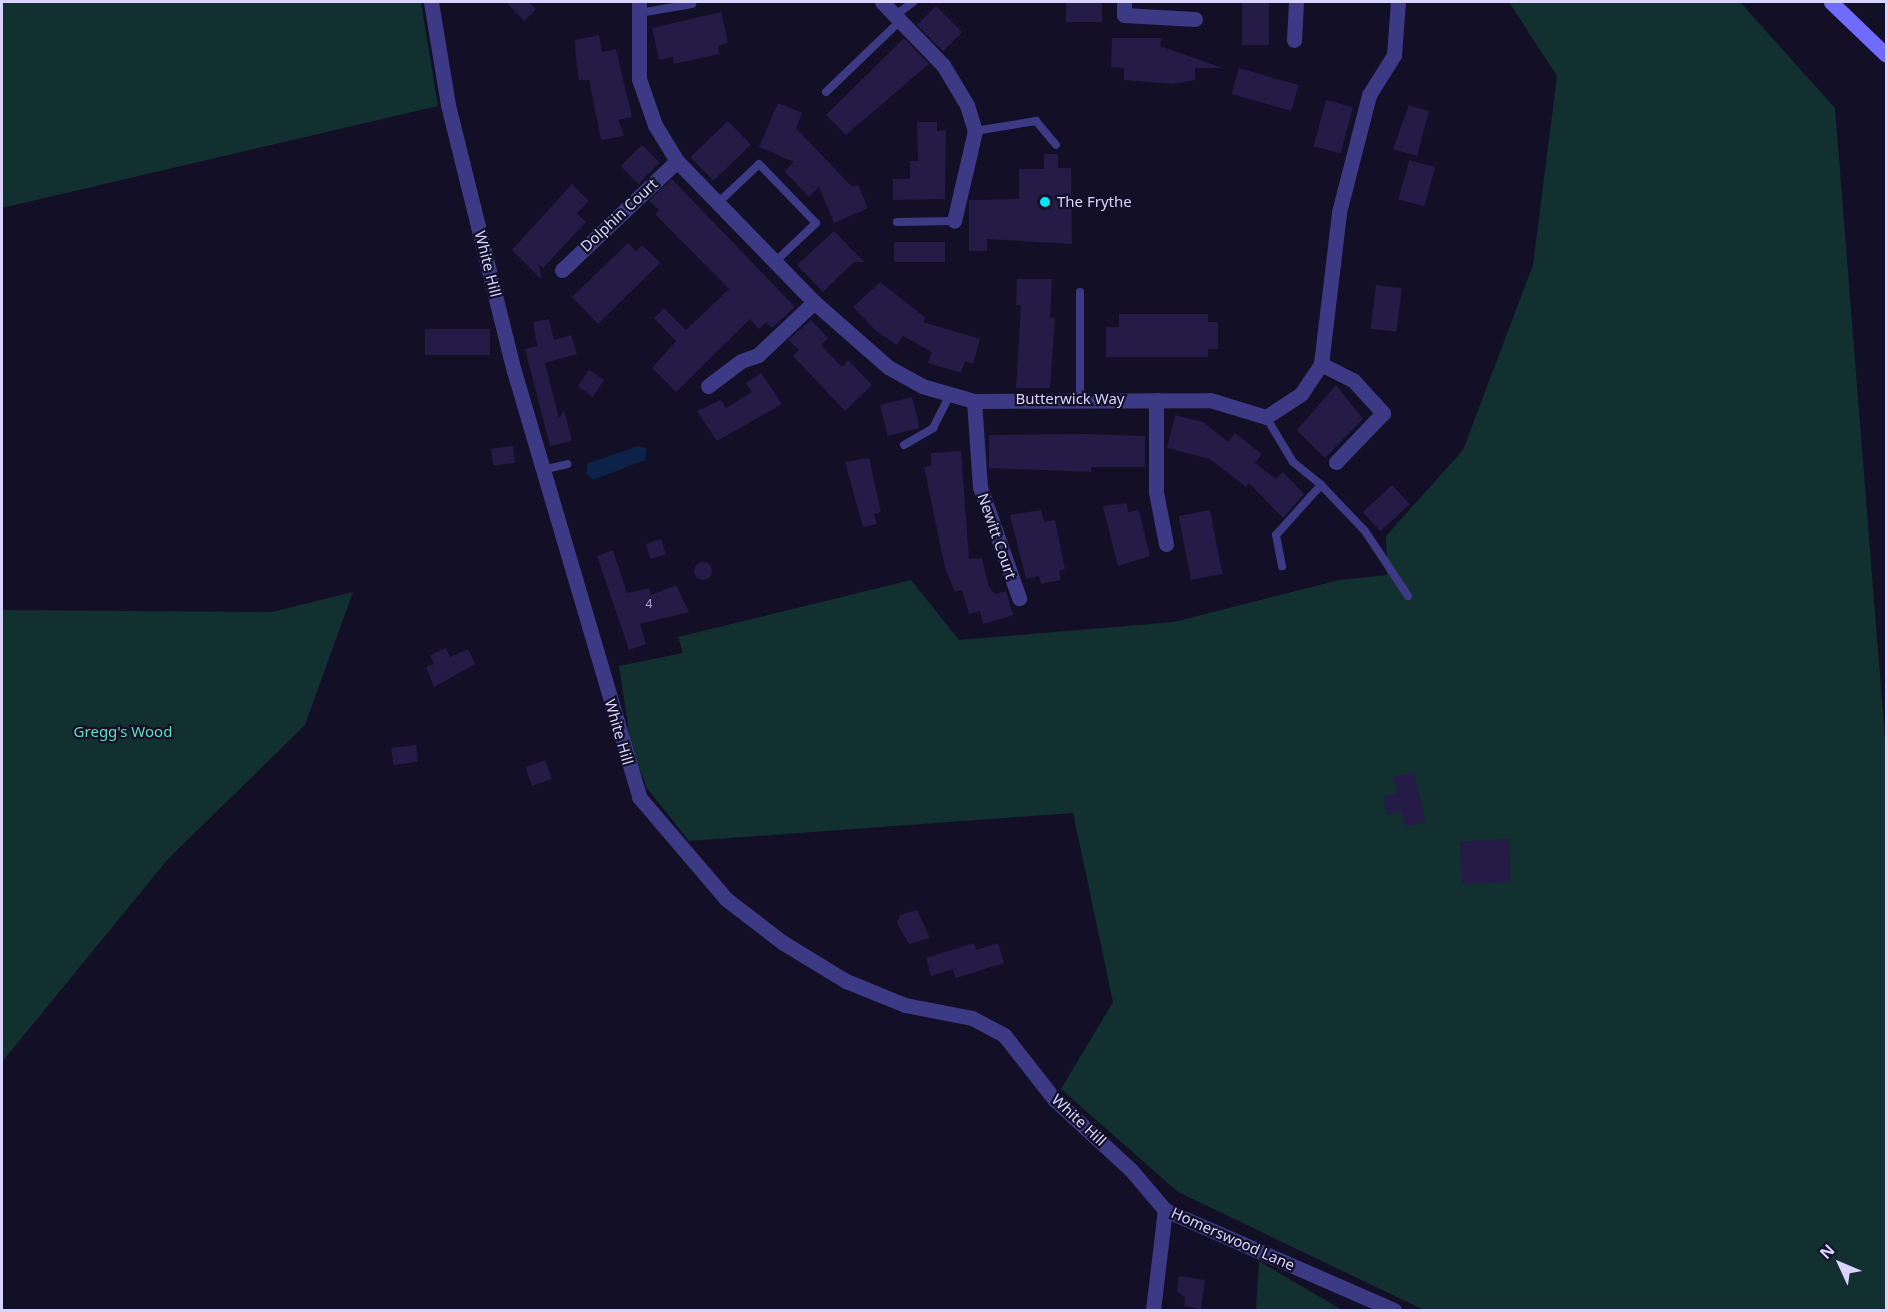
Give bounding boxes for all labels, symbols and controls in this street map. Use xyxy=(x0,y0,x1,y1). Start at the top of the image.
street label: Dolphin Court xyxy=(577,175,661,255)
place label: The Frythe xyxy=(1057,193,1132,211)
marker: The Frythe xyxy=(1038,195,1052,209)
street label: White Hill xyxy=(471,229,505,299)
street label: Butterwick Way xyxy=(1016,390,1124,408)
street label: Newitt Court xyxy=(974,491,1020,581)
house number: 4 xyxy=(646,597,652,611)
street label: White Hill xyxy=(601,697,637,767)
park label: Gregg's Wood xyxy=(74,723,172,741)
street label: White Hill xyxy=(1048,1090,1110,1150)
street label: Homerswood Lane xyxy=(1169,1204,1297,1274)
north arrow xyxy=(1810,1234,1870,1294)
text: N xyxy=(1815,1239,1839,1264)

